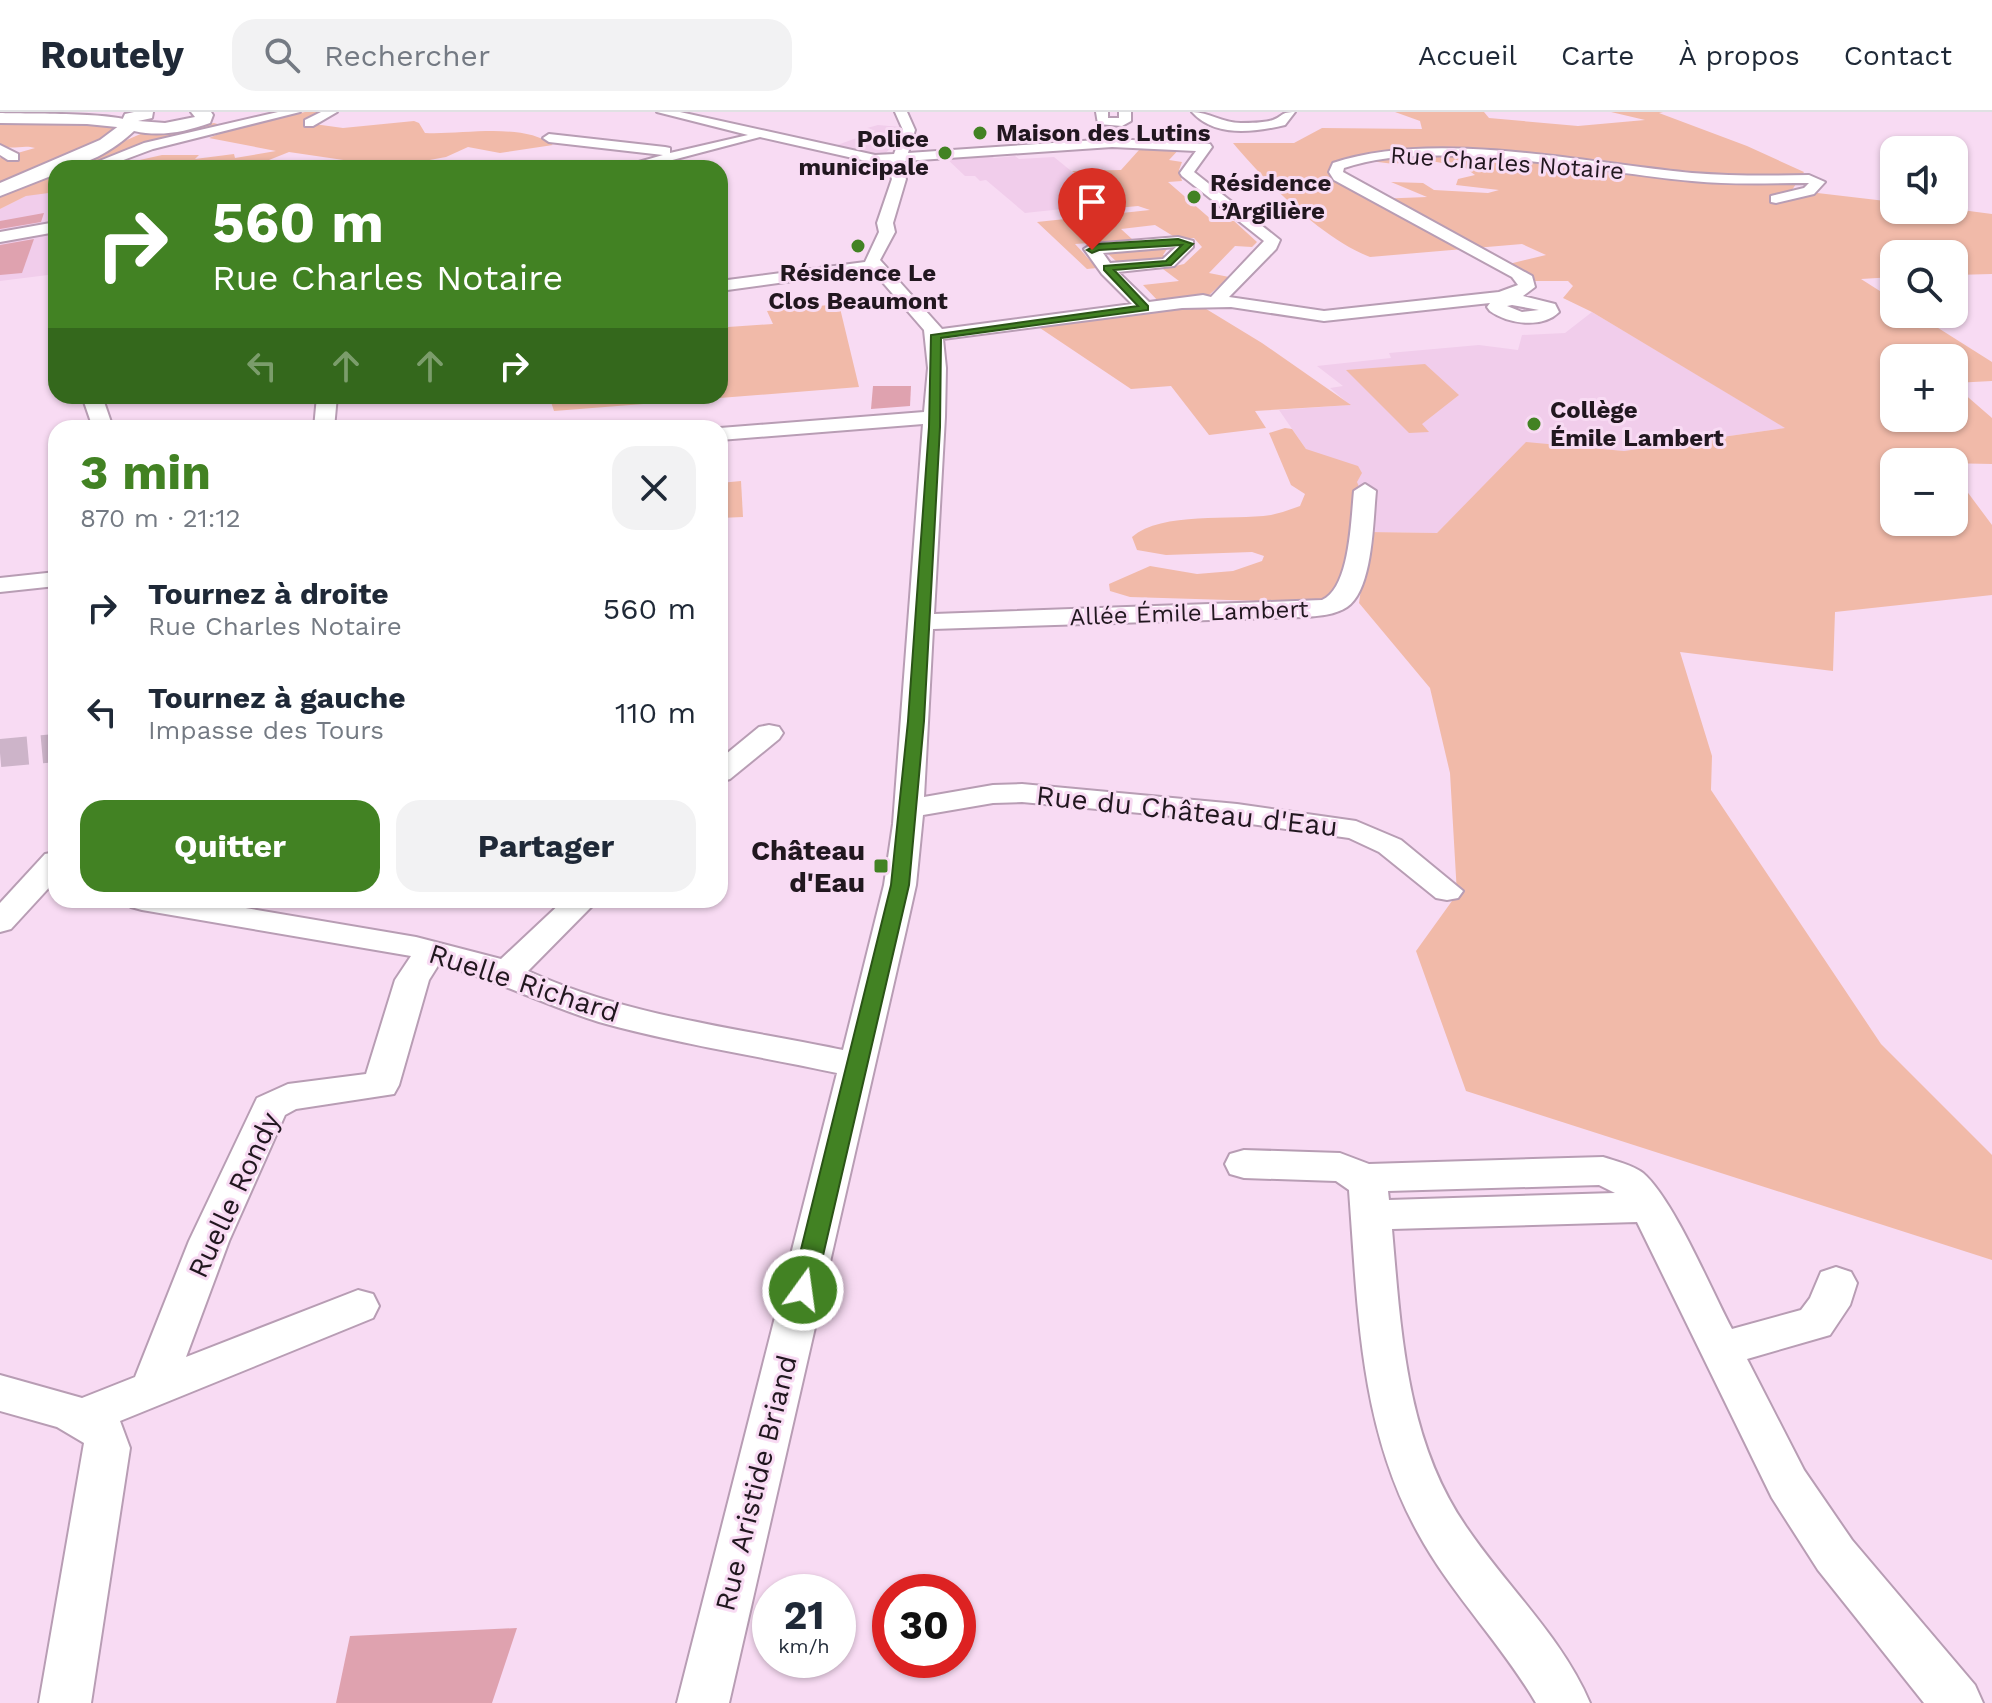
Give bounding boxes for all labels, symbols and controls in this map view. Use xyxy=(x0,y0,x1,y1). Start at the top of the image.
search box xyxy=(232,19,792,91)
text: Routely xyxy=(40,33,184,77)
icon: search xyxy=(260,33,304,77)
text: Rechercher xyxy=(324,38,490,73)
text: Accueil xyxy=(1418,39,1517,72)
text: Carte xyxy=(1561,39,1635,72)
text: À propos xyxy=(1679,39,1800,72)
text: Contact xyxy=(1844,39,1952,72)
place label: Maison des Lutins xyxy=(996,119,1211,147)
marker: Maison des Lutins xyxy=(971,124,989,142)
place label: Police municipale xyxy=(799,125,929,181)
map controls xyxy=(1880,136,1968,536)
button: sound xyxy=(1880,136,1968,224)
street label: Rue Charles Notaire xyxy=(1389,141,1625,185)
marker: Police municipale xyxy=(936,144,954,162)
pin xyxy=(1058,168,1126,250)
place label: Résidence L’Argilière xyxy=(1210,169,1331,225)
icon: arrive xyxy=(1070,180,1114,224)
marker: Résidence L’Argilière xyxy=(1185,188,1203,206)
text: 560 m xyxy=(212,190,384,256)
icon: right xyxy=(80,192,184,296)
marker: Résidence Le Clos Beaumont xyxy=(849,237,867,255)
button: search xyxy=(1880,240,1968,328)
text: Rue Charles Notaire xyxy=(212,257,563,299)
place label: Résidence Le Clos Beaumont xyxy=(768,259,948,315)
icon: left xyxy=(240,344,284,388)
icon: ahead xyxy=(324,344,368,388)
icon: ahead xyxy=(408,344,452,388)
icon: right xyxy=(492,344,536,388)
button: + xyxy=(1880,344,1968,432)
place label: Collège Émile Lambert xyxy=(1550,396,1724,452)
marker: Collège Émile Lambert xyxy=(1525,415,1543,433)
text: 3 min xyxy=(80,444,211,501)
button: close xyxy=(612,446,696,530)
button: − xyxy=(1880,448,1968,536)
text: 870 m · 21:12 xyxy=(80,503,241,533)
text: Tournez à droite xyxy=(148,576,389,611)
icon: right xyxy=(80,586,124,630)
text: 560 m xyxy=(603,591,696,626)
street label: Allée Émile Lambert xyxy=(1069,595,1309,631)
text: Rue Charles Notaire xyxy=(148,611,402,641)
text: Tournez à gauche xyxy=(148,680,406,715)
icon: left xyxy=(80,690,124,734)
text: 110 m xyxy=(615,695,696,730)
text: Impasse des Tours xyxy=(148,715,384,745)
street label: Rue du Château d'Eau xyxy=(1035,779,1339,843)
button: Quitter xyxy=(80,800,380,892)
button: Partager xyxy=(396,800,696,892)
place label: Château d'Eau xyxy=(751,834,865,899)
marker: Château d'Eau xyxy=(872,857,890,875)
street label: Ruelle Richard xyxy=(425,937,623,1029)
street label: Ruelle Rondy xyxy=(181,1106,287,1283)
position arrow xyxy=(761,1248,845,1332)
street label: Rue Aristide Briand xyxy=(708,1352,804,1614)
speed limit sign: 30 xyxy=(872,1574,976,1678)
text: 21 xyxy=(783,1592,825,1639)
text: km/h xyxy=(778,1634,830,1658)

